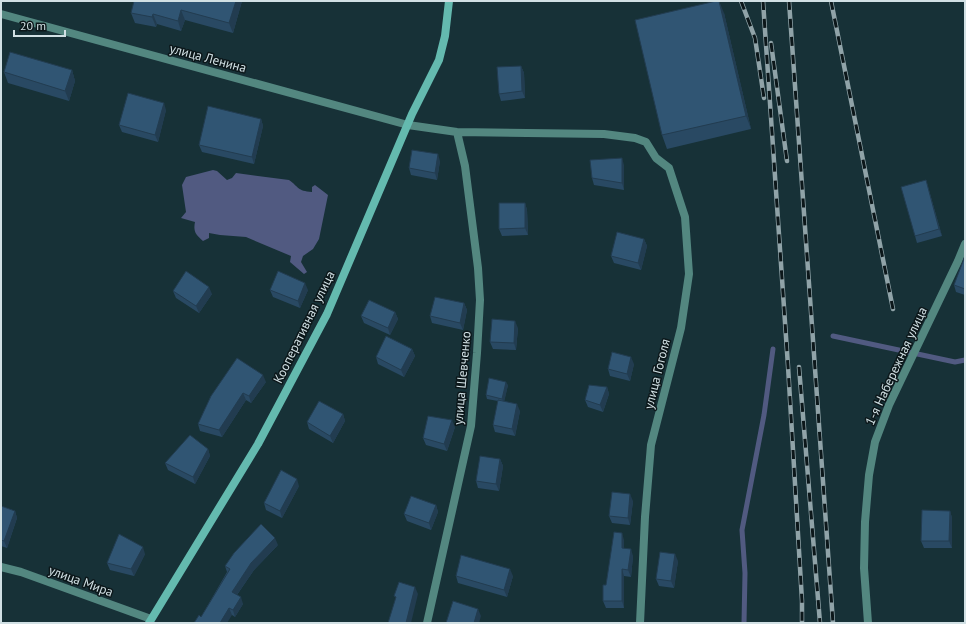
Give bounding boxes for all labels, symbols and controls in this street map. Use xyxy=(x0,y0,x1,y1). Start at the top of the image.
scale bar xyxy=(14,12,65,38)
text: 20 m xyxy=(20,18,46,33)
street label: улица Ленина xyxy=(168,40,248,76)
street label: Кооперативная улица xyxy=(269,268,339,386)
street label: 1-я Набережная улица xyxy=(861,304,931,428)
street label: улица Шевченко xyxy=(449,330,475,426)
street label: улица Гоголя xyxy=(640,337,674,411)
street label: улица Мира xyxy=(46,561,116,601)

